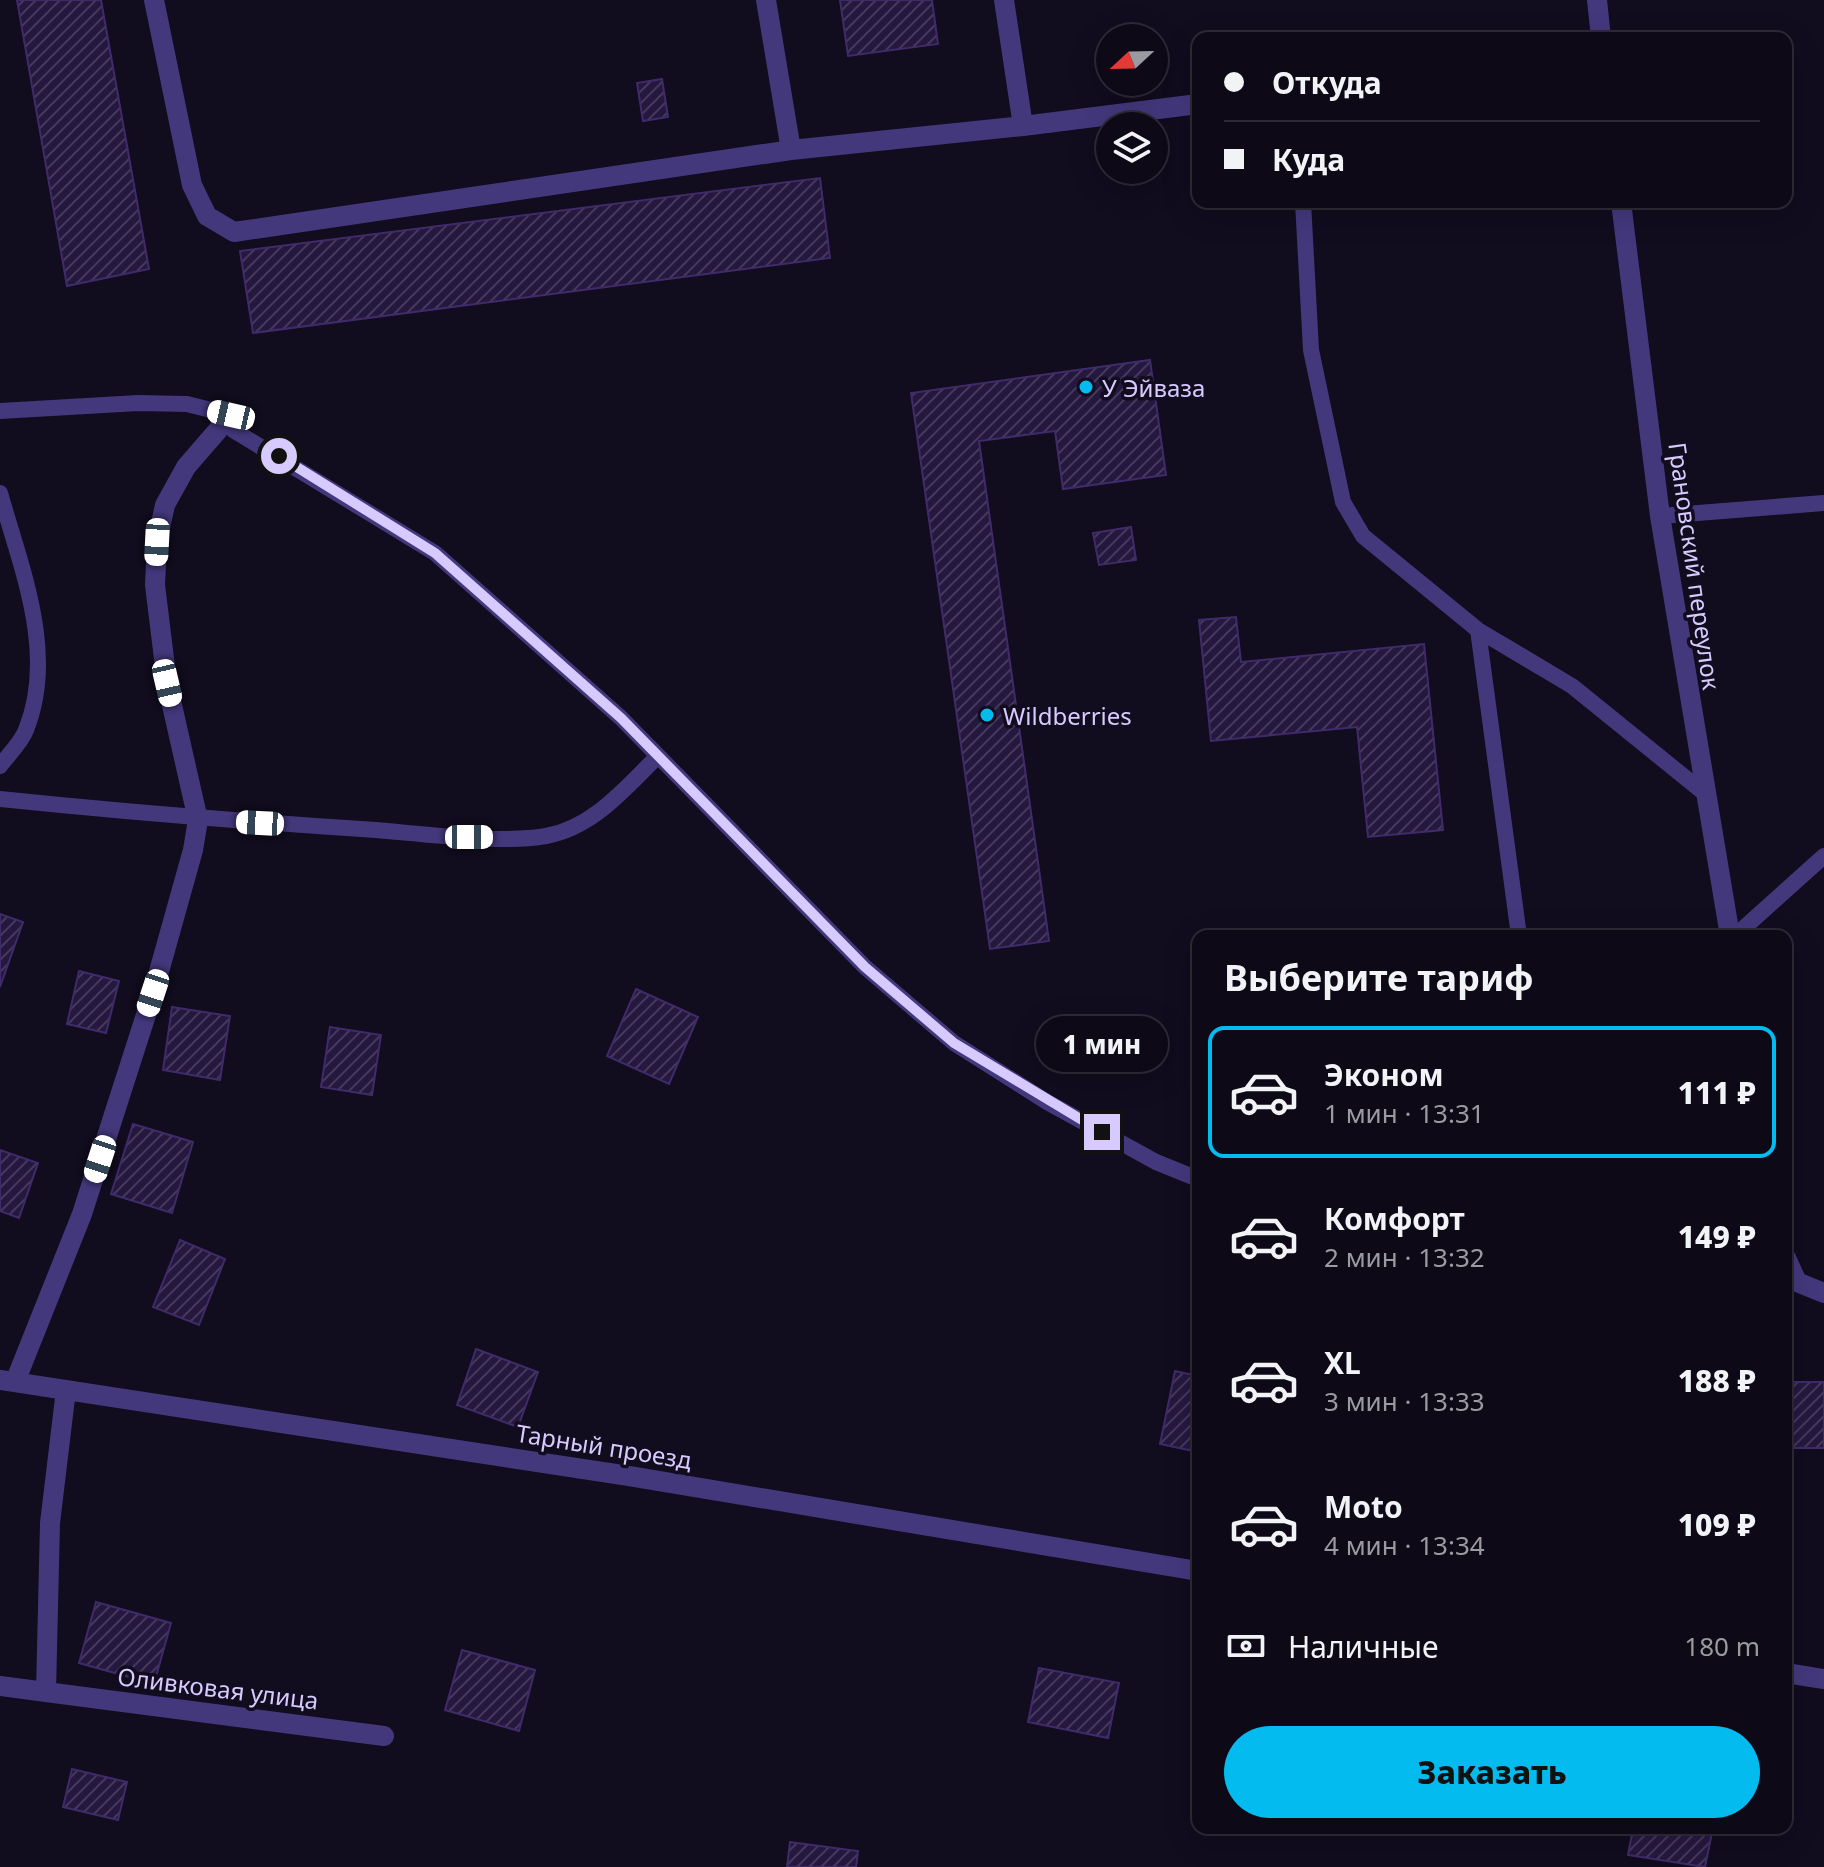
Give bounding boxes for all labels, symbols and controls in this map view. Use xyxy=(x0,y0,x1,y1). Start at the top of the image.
north arrow xyxy=(1096,24,1168,96)
map controls xyxy=(1096,24,1168,184)
text: Откуда xyxy=(1272,62,1382,103)
button: layers xyxy=(1096,112,1168,184)
text: Куда xyxy=(1272,139,1345,180)
place label: У Эйваза xyxy=(1102,371,1205,404)
marker: У Эйваза xyxy=(1077,378,1095,396)
car xyxy=(205,398,257,432)
route start xyxy=(261,438,297,474)
street label: Грановский переулок xyxy=(1661,440,1729,692)
car xyxy=(144,517,170,567)
car xyxy=(150,657,184,709)
place label: Wildberries xyxy=(1003,699,1132,732)
marker: Wildberries xyxy=(978,706,996,724)
car xyxy=(235,810,285,836)
car xyxy=(445,825,493,849)
text: Выберите тариф xyxy=(1224,953,1533,1002)
car xyxy=(134,966,172,1020)
callout: 1 мин xyxy=(1036,1016,1168,1072)
text: 1 мин xyxy=(1063,1026,1141,1062)
text: Эконом xyxy=(1324,1054,1444,1095)
icon: car xyxy=(1228,1056,1300,1128)
text: 111 ₽ xyxy=(1678,1072,1756,1113)
text: 1 мин · 13:31 xyxy=(1324,1095,1485,1131)
route end xyxy=(1084,1114,1120,1150)
car xyxy=(81,1132,119,1186)
text: Комфорт xyxy=(1324,1198,1465,1239)
icon: car xyxy=(1228,1200,1300,1272)
text: 149 ₽ xyxy=(1678,1216,1756,1257)
text: 2 мин · 13:32 xyxy=(1324,1239,1485,1275)
text: XL xyxy=(1324,1342,1361,1383)
icon: car xyxy=(1228,1344,1300,1416)
text: 188 ₽ xyxy=(1678,1360,1756,1401)
text: 3 мин · 13:33 xyxy=(1324,1383,1485,1419)
street label: Тарный проезд xyxy=(514,1416,695,1476)
text: Moto xyxy=(1324,1486,1403,1527)
icon: car xyxy=(1228,1488,1300,1560)
text: 109 ₽ xyxy=(1678,1504,1756,1545)
text: 4 мин · 13:34 xyxy=(1324,1527,1485,1563)
icon: cash xyxy=(1224,1624,1268,1668)
text: Наличные xyxy=(1288,1626,1439,1667)
text: 180 m xyxy=(1684,1628,1760,1664)
street label: Оливковая улица xyxy=(116,1659,320,1717)
button: Заказать xyxy=(1224,1726,1760,1818)

